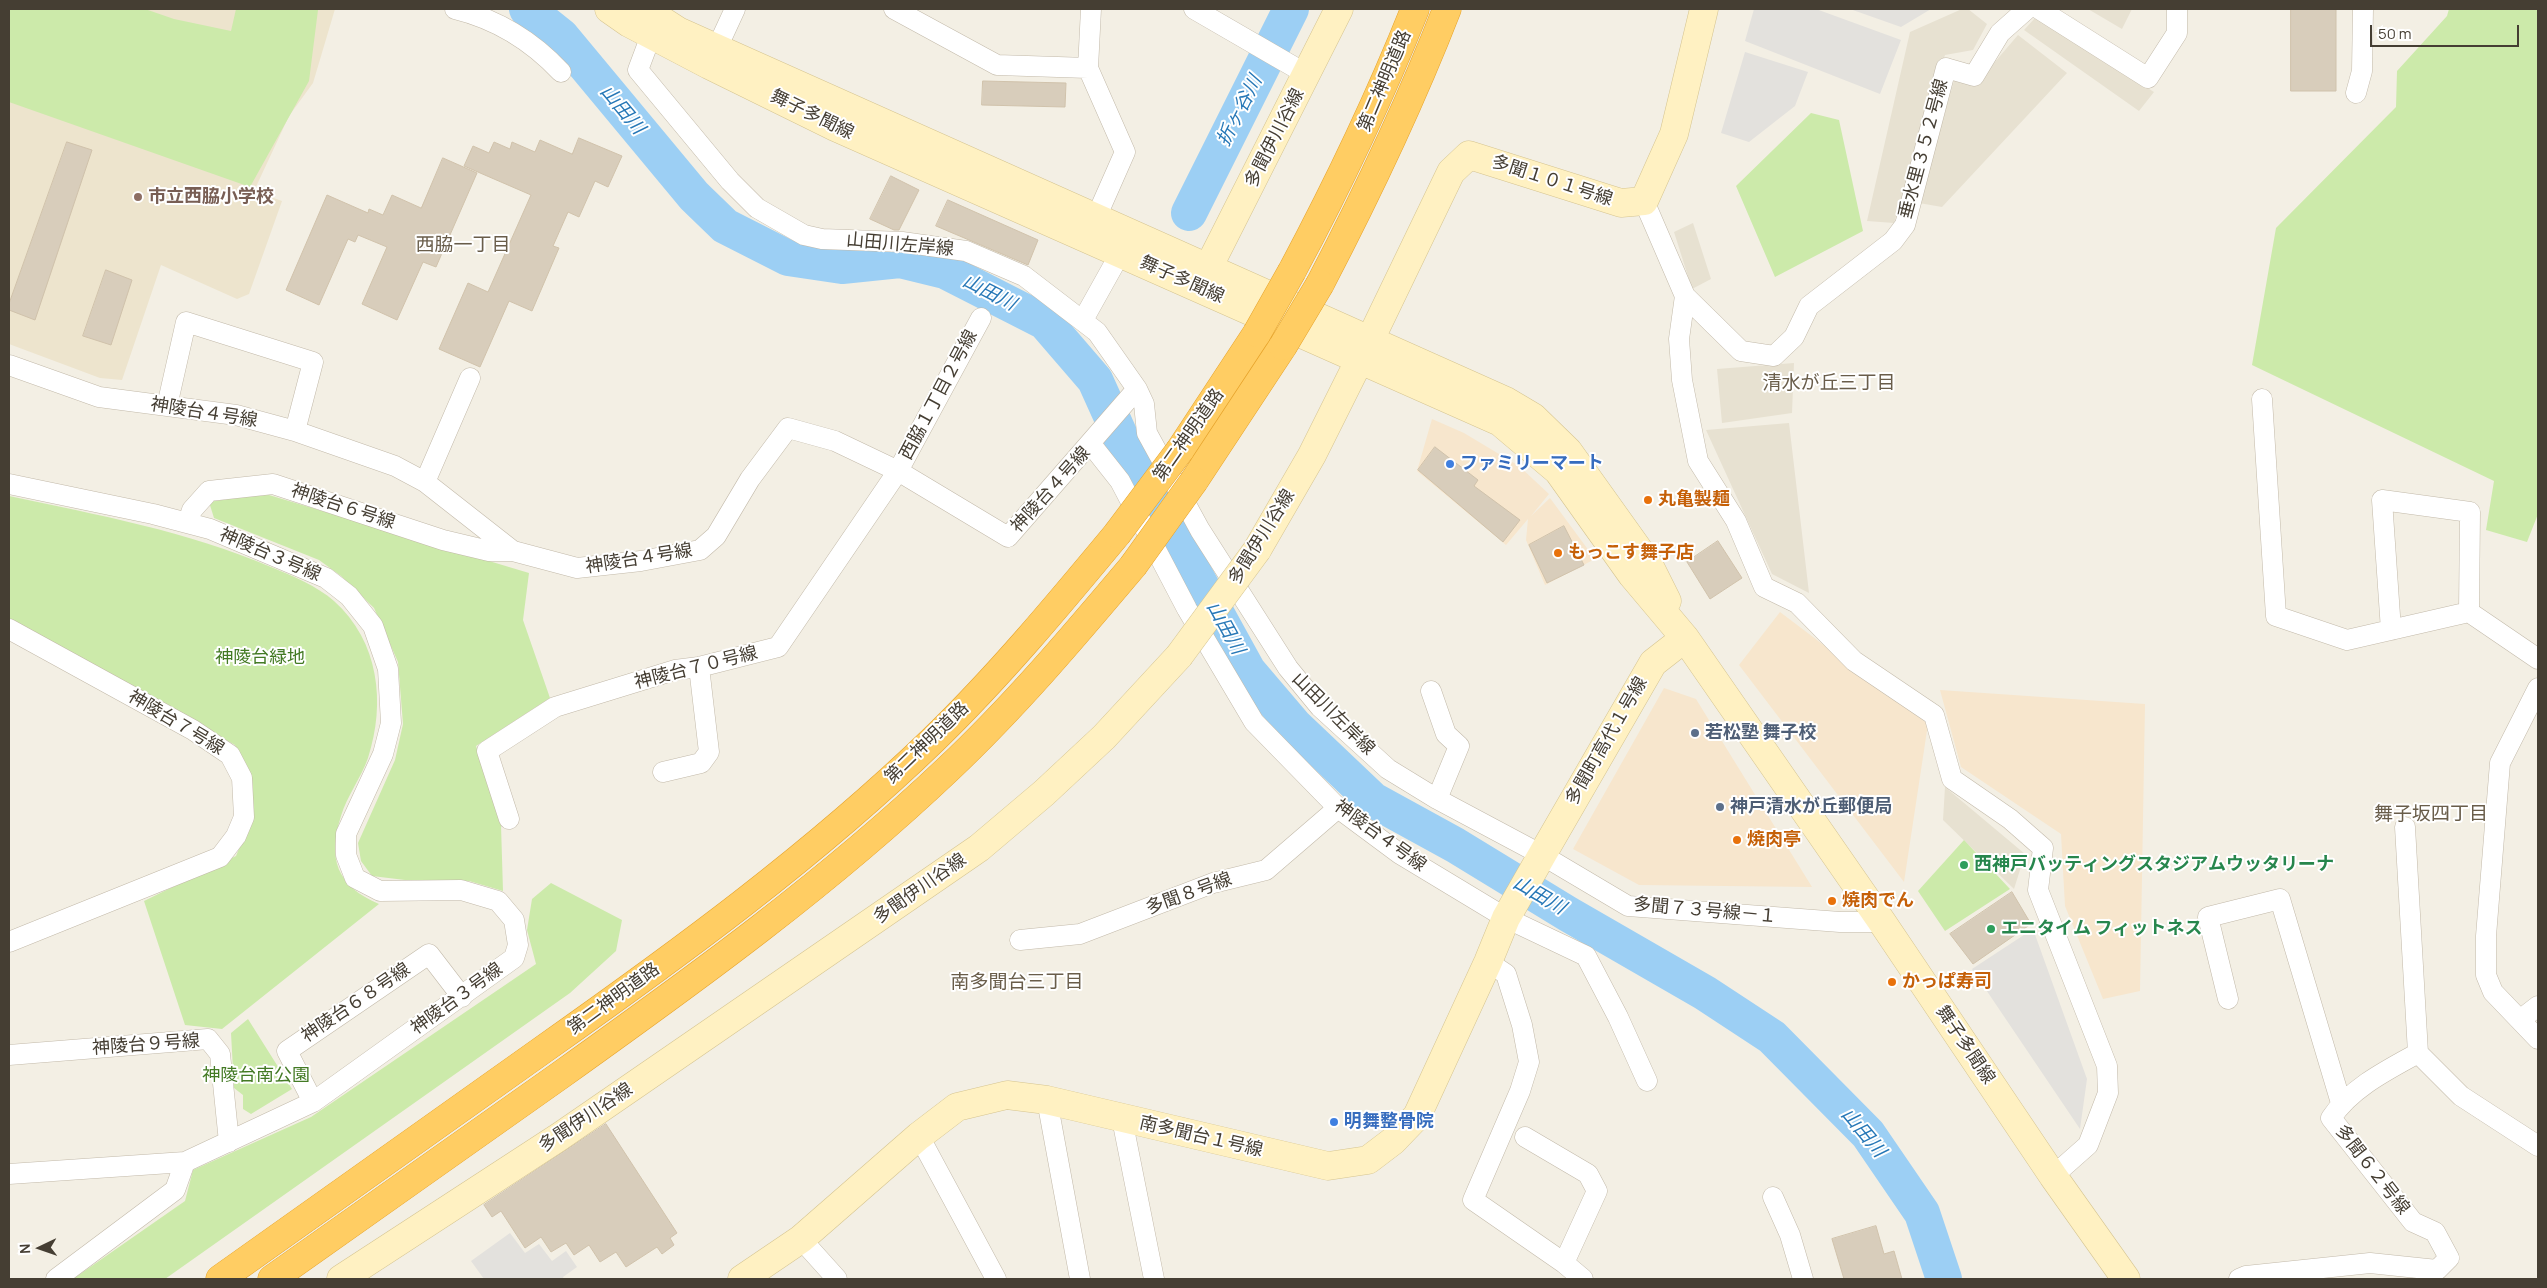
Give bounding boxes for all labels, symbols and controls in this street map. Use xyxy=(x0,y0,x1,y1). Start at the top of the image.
scale bar xyxy=(2372,15,2521,47)
text: 50 m xyxy=(2378,23,2412,44)
street label: 第二神明道路 xyxy=(1354,27,1416,135)
water label: 折ヶ谷川 xyxy=(1213,72,1267,150)
street label: 垂水里３５２号線 xyxy=(1895,77,1953,221)
water label: 山田川 xyxy=(595,81,649,139)
street label: 多聞伊川谷線 xyxy=(1241,85,1309,191)
street label: 舞子多聞線 xyxy=(767,86,857,144)
street label: 多聞１０１号線 xyxy=(1489,151,1615,211)
place label: 市立西脇小学校 xyxy=(148,186,274,208)
marker: 市立西脇小学校 xyxy=(132,191,144,203)
street label: 山田川左岸線 xyxy=(845,230,955,260)
district label: 西脇一丁目 xyxy=(416,235,510,257)
street label: 舞子多聞線 xyxy=(1136,252,1228,308)
water label: 山田川 xyxy=(958,270,1020,316)
street label: 西脇１丁目２号線 xyxy=(896,326,982,464)
district label: 清水が丘三丁目 xyxy=(1763,373,1895,395)
street label: 第二神明道路 xyxy=(1149,385,1229,485)
street label: 神陵台４号線 xyxy=(149,394,259,432)
street label: 神陵台４号線 xyxy=(1007,443,1095,537)
place label: ファミリーマート xyxy=(1460,453,1604,475)
marker: ファミリーマート xyxy=(1444,458,1456,470)
street label: 神陵台６号線 xyxy=(288,480,398,534)
street label: 多聞伊川谷線 xyxy=(1224,485,1300,589)
place label: 丸亀製麺 xyxy=(1658,489,1730,511)
marker: 丸亀製麺 xyxy=(1642,494,1654,506)
street label: 神陵台３号線 xyxy=(216,524,324,586)
street label: 神陵台４号線 xyxy=(584,540,694,578)
place label: もっこす舞子店 xyxy=(1568,542,1694,564)
marker: もっこす舞子店 xyxy=(1552,547,1564,559)
water label: 山田川 xyxy=(1201,598,1249,658)
street label: 神陵台７０号線 xyxy=(632,642,760,694)
park label: 神陵台緑地 xyxy=(215,647,305,669)
street label: 山田川左岸線 xyxy=(1287,668,1379,760)
street label: 多聞町高代１号線 xyxy=(1562,673,1652,809)
street label: 神陵台７号線 xyxy=(124,686,228,760)
street label: 第二神明道路 xyxy=(881,698,973,788)
place label: 若松塾 舞子校 xyxy=(1705,722,1817,744)
marker: 若松塾 舞子校 xyxy=(1689,727,1701,739)
street label: 神陵台４号線 xyxy=(1330,796,1430,876)
place label: 神戸清水が丘郵便局 xyxy=(1730,796,1892,818)
marker: 神戸清水が丘郵便局 xyxy=(1714,801,1726,813)
district label: 舞子坂四丁目 xyxy=(2374,804,2488,826)
place label: 焼肉亭 xyxy=(1747,829,1801,851)
marker: 焼肉亭 xyxy=(1731,834,1743,846)
street label: 多聞伊川谷線 xyxy=(870,849,970,929)
place label: 西神戸バッティングスタジアムウッタリーナ xyxy=(1974,854,2334,876)
marker: 西神戸バッティングスタジアムウッタリーナ xyxy=(1958,859,1970,871)
street label: 多聞８号線 xyxy=(1143,868,1235,920)
water label: 山田川 xyxy=(1509,872,1569,920)
place label: 焼肉でん xyxy=(1842,890,1914,912)
street label: 多聞７３号線－１ xyxy=(1632,894,1778,928)
marker: 焼肉でん xyxy=(1826,895,1838,907)
place label: エニタイム フィットネス xyxy=(2001,918,2203,940)
marker: エニタイム フィットネス xyxy=(1985,923,1997,935)
street label: 神陵台６８号線 xyxy=(298,959,414,1047)
street label: 神陵台３号線 xyxy=(407,959,507,1039)
street label: 第二神明道路 xyxy=(564,959,664,1039)
place label: かっぱ寿司 xyxy=(1902,971,1992,993)
district label: 南多聞台三丁目 xyxy=(951,972,1083,994)
marker: かっぱ寿司 xyxy=(1886,976,1898,988)
street label: 舞子多聞線 xyxy=(1931,1002,1999,1088)
street label: 神陵台９号線 xyxy=(91,1030,201,1060)
park label: 神陵台南公園 xyxy=(202,1065,310,1087)
street label: 多聞伊川谷線 xyxy=(535,1079,637,1157)
water label: 山田川 xyxy=(1836,1104,1890,1162)
place label: 明舞整骨院 xyxy=(1344,1111,1434,1133)
street label: 南多聞台１号線 xyxy=(1137,1112,1265,1162)
marker: 明舞整骨院 xyxy=(1328,1116,1340,1128)
street label: 多聞６２号線 xyxy=(2330,1121,2414,1219)
north arrow xyxy=(15,1223,65,1273)
text: N xyxy=(15,1243,34,1254)

